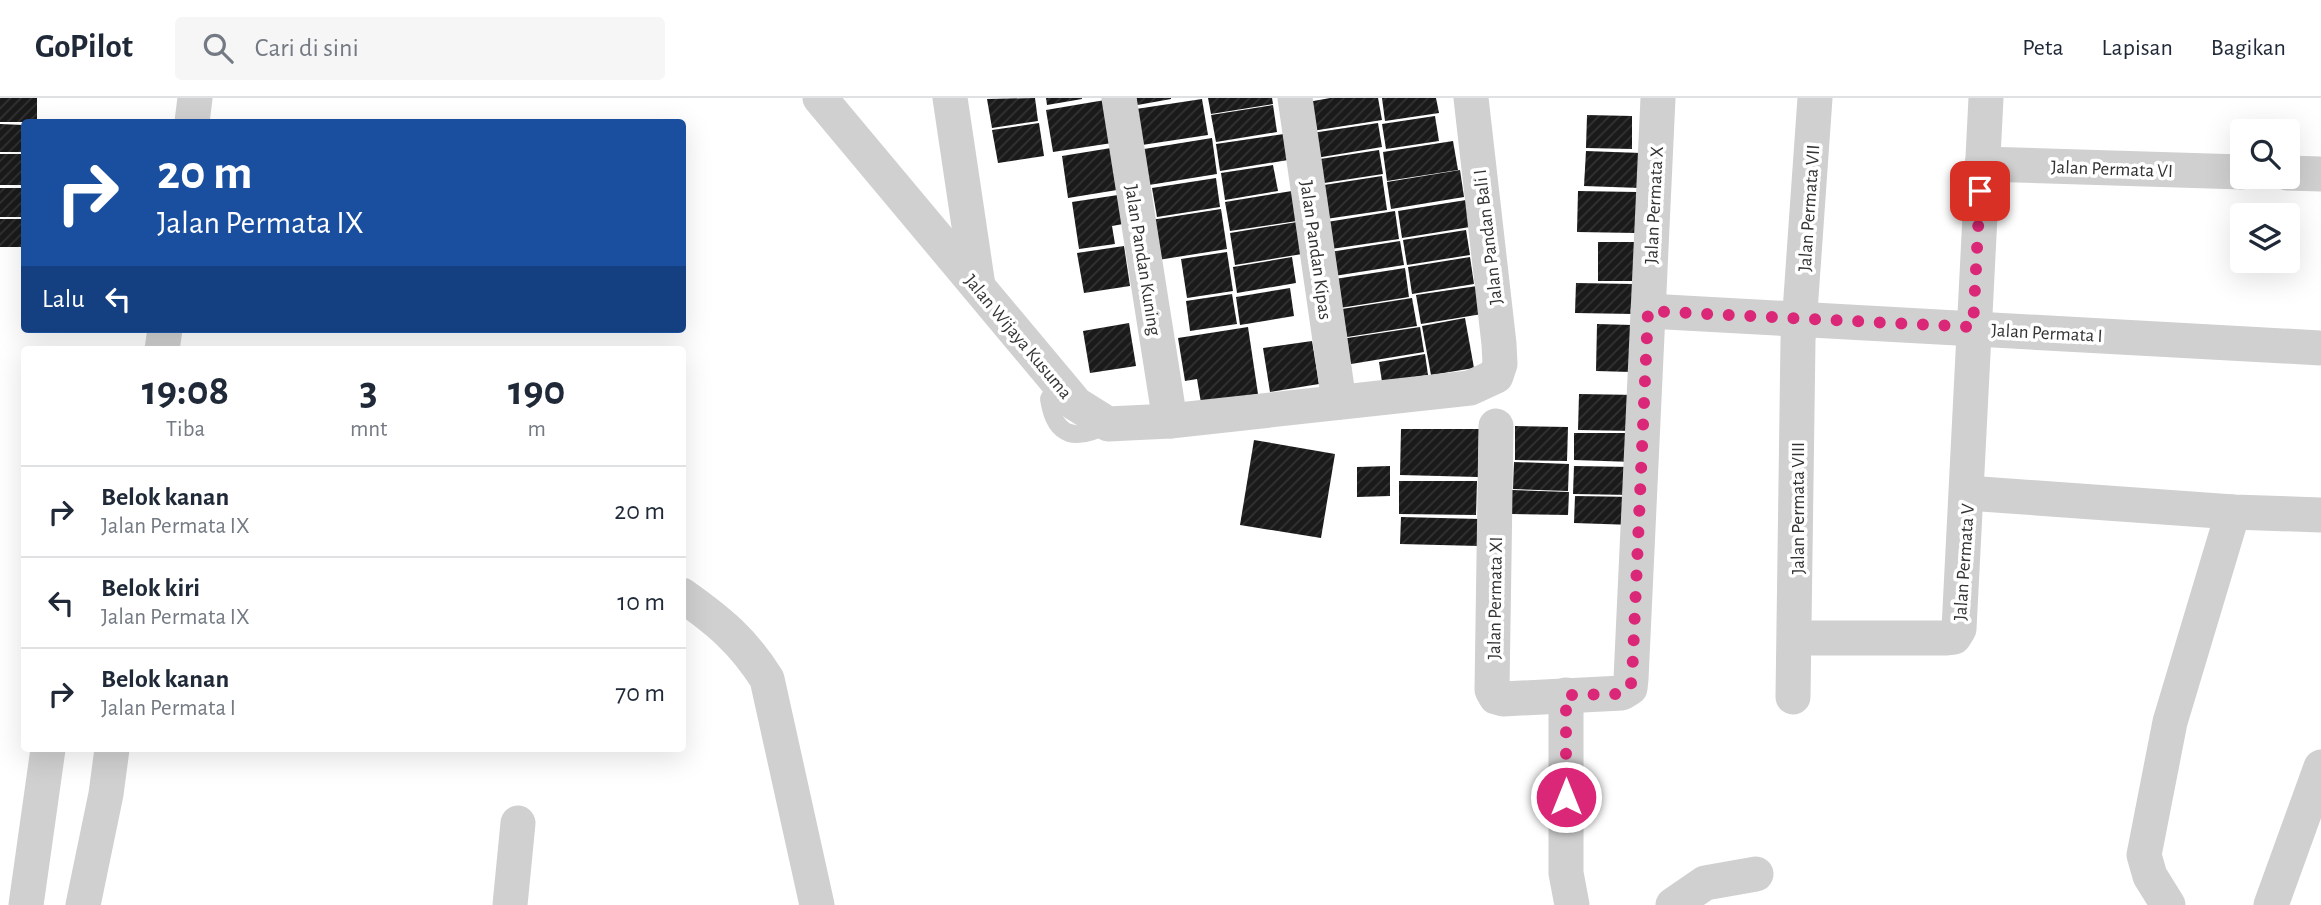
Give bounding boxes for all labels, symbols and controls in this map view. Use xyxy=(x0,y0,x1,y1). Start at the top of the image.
search box xyxy=(175,17,665,80)
icon: search xyxy=(199,29,237,67)
text: GoPilot xyxy=(35,31,133,64)
text: Cari di sini xyxy=(255,35,359,61)
text: Peta xyxy=(2022,36,2064,60)
text: Lapisan xyxy=(2102,36,2173,60)
text: Bagikan xyxy=(2211,36,2286,60)
map controls xyxy=(2230,119,2300,273)
button: search xyxy=(2230,119,2300,189)
street label: Jalan Permata VII xyxy=(1796,144,1823,272)
street label: Jalan Permata X xyxy=(1642,146,1667,264)
icon: right xyxy=(42,147,133,238)
text: 20 m xyxy=(157,149,253,198)
street label: Jalan Permata VI xyxy=(2051,158,2173,181)
pin xyxy=(1950,161,2010,221)
street label: Jalan Pandan Bali I xyxy=(1471,168,1506,306)
icon: arrive xyxy=(1961,172,1999,210)
street label: Jalan Pandan Kipas xyxy=(1296,179,1335,321)
street label: Jalan Pandan Kuning xyxy=(1121,183,1164,338)
button: layers xyxy=(2230,203,2300,273)
text: Jalan Permata IX xyxy=(157,207,364,239)
street label: Jalan Wijaya Kusuma xyxy=(961,271,1075,403)
icon: left xyxy=(99,280,137,318)
text: Lalu xyxy=(42,286,85,312)
street label: Jalan Permata I xyxy=(1991,321,2103,346)
text: 19:08 xyxy=(142,370,229,412)
text: 3 xyxy=(360,370,378,412)
text: 190 xyxy=(508,370,565,412)
text: Tiba xyxy=(166,418,205,441)
text: mnt xyxy=(350,418,387,441)
text: m xyxy=(527,418,546,441)
street label: Jalan Permata VIII xyxy=(1789,442,1808,574)
text: Belok kanan xyxy=(101,484,229,510)
icon: right xyxy=(42,493,80,531)
text: 20 m xyxy=(614,498,665,524)
street label: Jalan Permata V xyxy=(1951,503,1978,621)
text: Jalan Permata IX xyxy=(101,515,250,538)
street label: Jalan Permata XI xyxy=(1485,536,1506,660)
text: Belok kiri xyxy=(101,575,200,601)
icon: left xyxy=(42,584,80,622)
text: 10 m xyxy=(617,589,665,615)
text: Jalan Permata IX xyxy=(101,606,250,629)
text: Belok kanan xyxy=(101,666,229,692)
icon: right xyxy=(42,675,80,713)
text: 70 m xyxy=(615,680,665,706)
text: Jalan Permata I xyxy=(101,697,236,720)
position arrow xyxy=(1529,760,1603,834)

